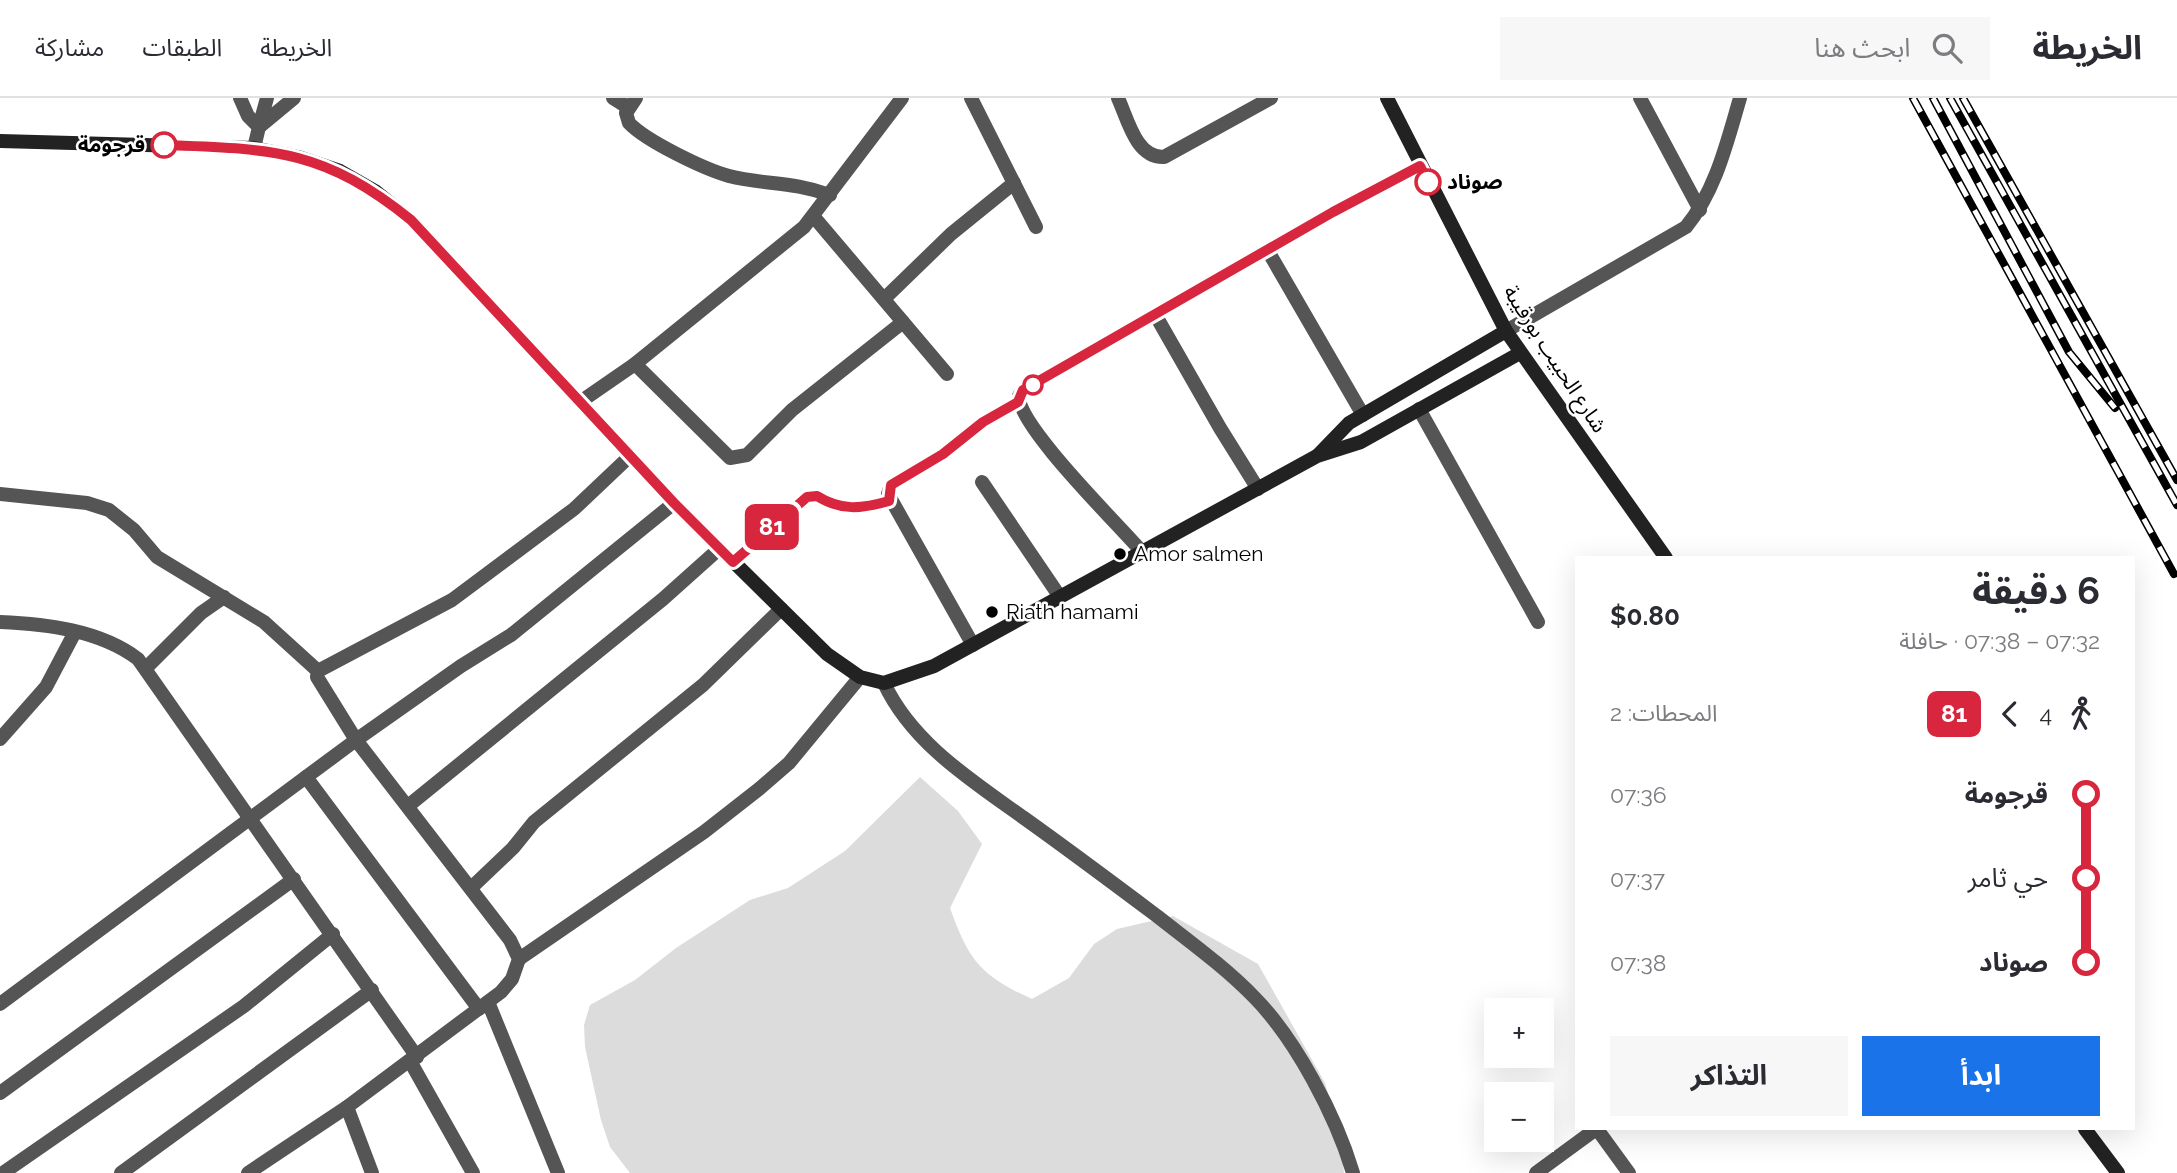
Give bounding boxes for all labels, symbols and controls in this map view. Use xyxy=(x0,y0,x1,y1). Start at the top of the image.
search box xyxy=(1500,17,1990,80)
text: الخريطة xyxy=(2032,28,2142,67)
icon: search xyxy=(1928,29,1966,67)
text: مشاركة xyxy=(35,33,104,62)
text: الطبقات xyxy=(142,33,222,62)
text: الخريطة xyxy=(260,33,332,62)
text: ابحث هنا xyxy=(1814,33,1910,63)
place label: قرجومة xyxy=(78,132,145,157)
marker: قرجومة xyxy=(151,132,177,158)
marker: صوناد xyxy=(1415,169,1441,195)
place label: صوناد xyxy=(1447,169,1503,194)
street label: شارع الحبيب بورقيبة xyxy=(1496,280,1612,439)
unlabelled marker xyxy=(1023,375,1043,395)
line badge: 81 xyxy=(740,504,804,550)
text: 81 xyxy=(759,512,785,541)
place label: Amor salmen xyxy=(1134,541,1263,566)
marker: Amor salmen xyxy=(1112,546,1128,562)
text: 6 دقيقة xyxy=(1972,568,2100,613)
place label: Riath hamami xyxy=(1006,599,1139,624)
text: $0.80 xyxy=(1610,601,1680,631)
marker: Riath hamami xyxy=(984,604,1000,620)
text: 07:32 – 07:38 · حافلة xyxy=(1899,627,2100,654)
icon: back xyxy=(1991,695,2029,733)
icon: walk xyxy=(2062,695,2100,733)
text: المحطات: 2 xyxy=(1610,699,1717,726)
text: 81 xyxy=(1941,699,1967,728)
text: 4 xyxy=(2039,700,2052,727)
text: قرجومة xyxy=(1965,779,2048,809)
text: 07:36 xyxy=(1610,781,1667,808)
text: حي ثامر xyxy=(1968,863,2048,893)
text: 07:37 xyxy=(1610,865,1665,892)
text: صوناد xyxy=(1979,947,2048,977)
text: 07:38 xyxy=(1610,949,1666,976)
map controls xyxy=(1484,998,1554,1152)
button: + xyxy=(1484,998,1554,1068)
button: التذاكر xyxy=(1610,1036,1848,1116)
button: ابدأ xyxy=(1862,1036,2100,1116)
button: − xyxy=(1484,1082,1554,1152)

